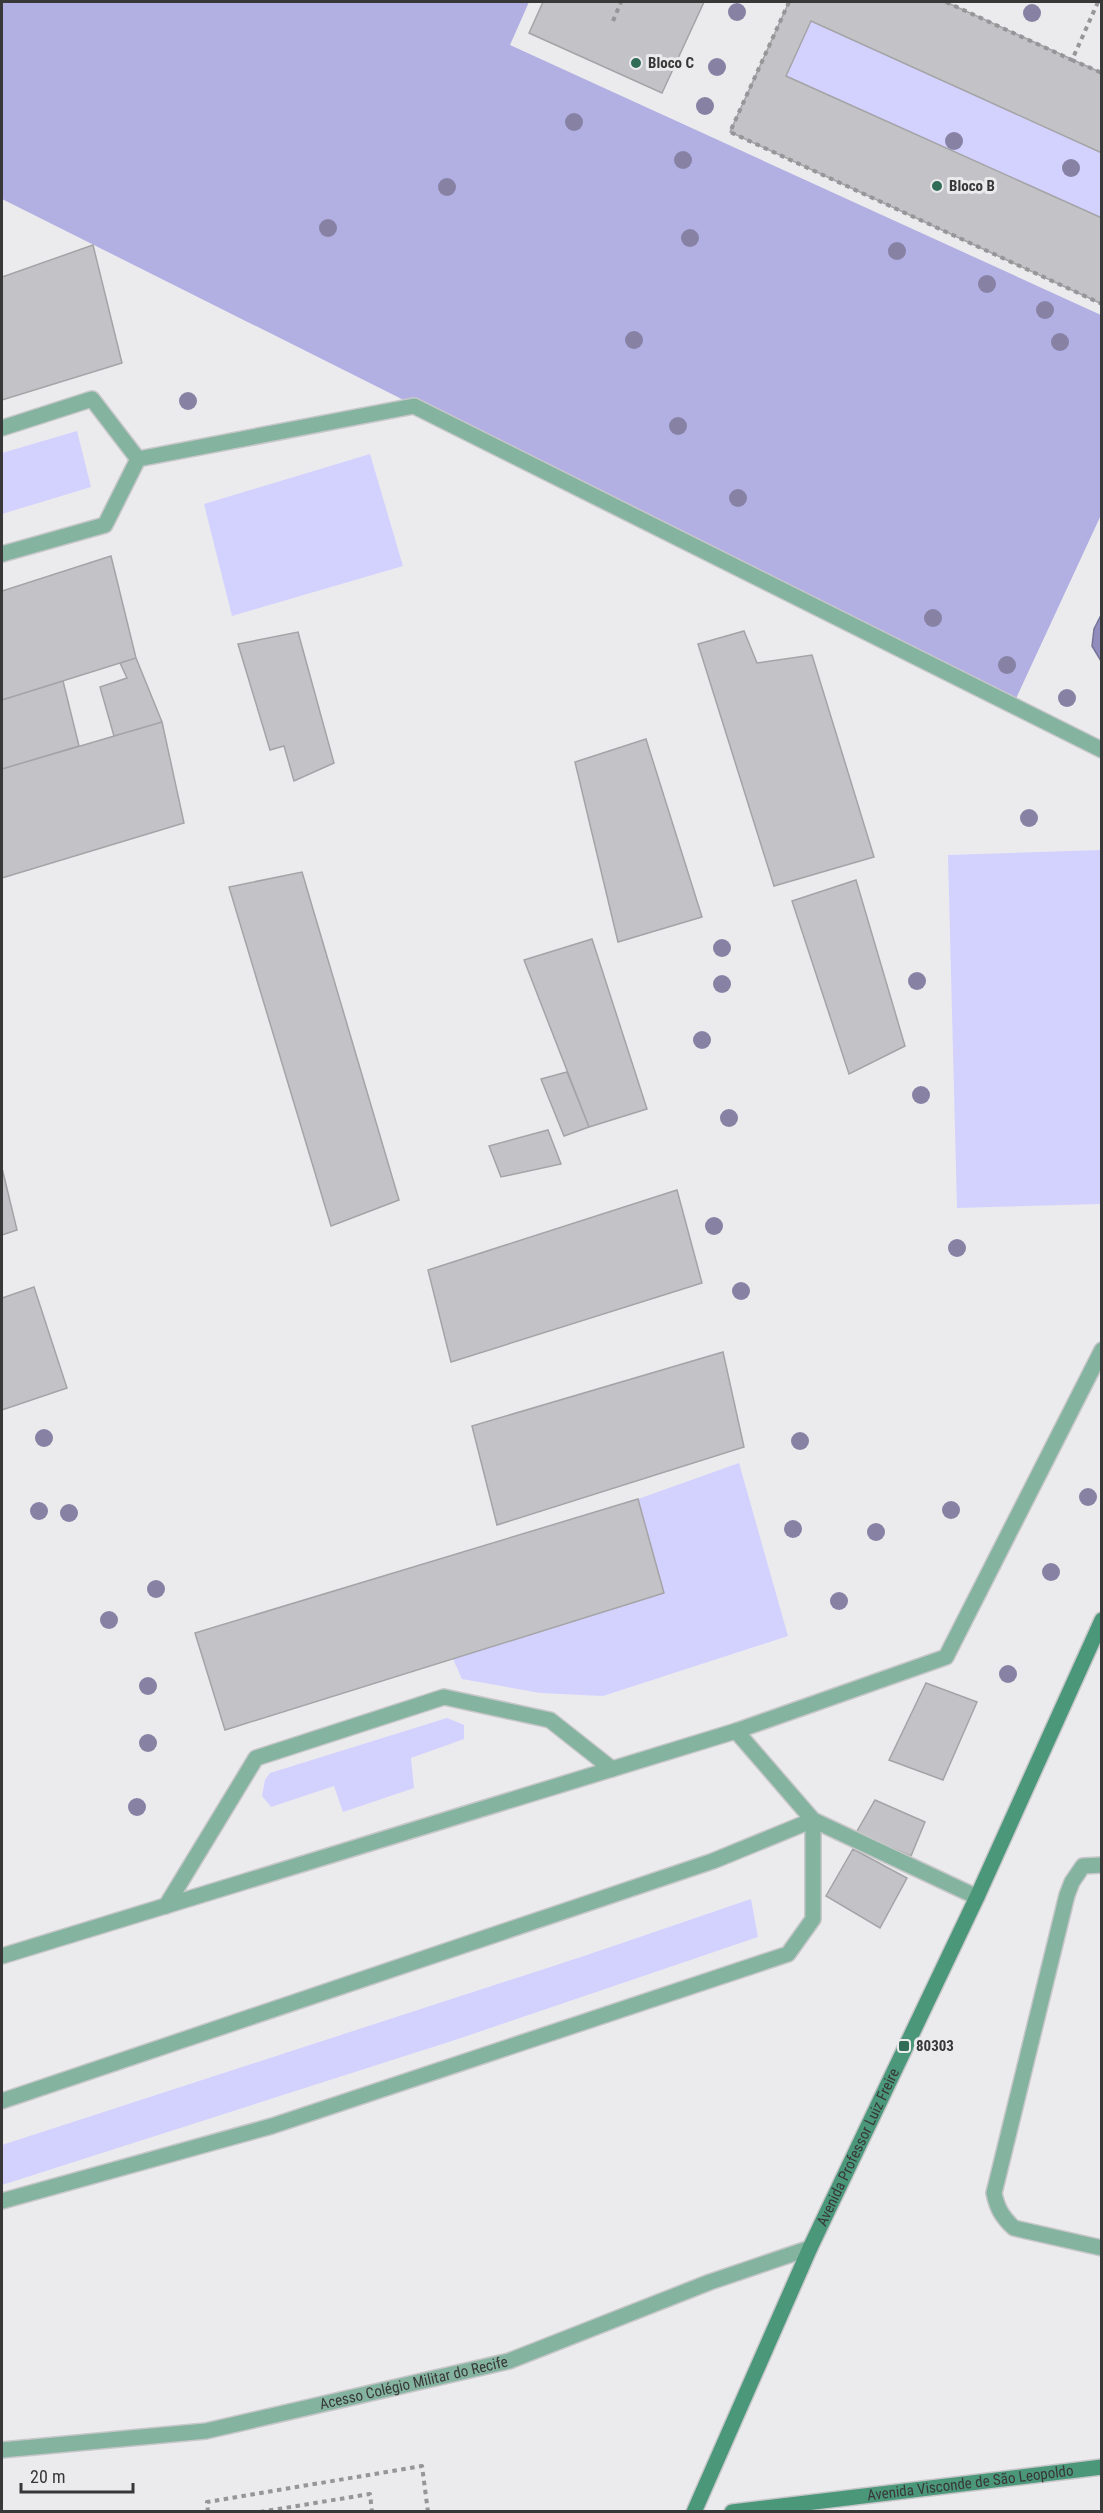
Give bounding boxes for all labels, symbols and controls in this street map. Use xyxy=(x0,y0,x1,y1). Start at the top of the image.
place label: Bloco C xyxy=(648,54,694,72)
marker: Bloco C xyxy=(629,56,643,70)
place label: Bloco B xyxy=(949,177,995,195)
marker: Bloco B xyxy=(930,179,944,193)
place label: 80303 xyxy=(916,2037,954,2055)
marker: 80303 xyxy=(897,2039,911,2053)
street label: Avenida Professor Luiz Freire xyxy=(813,2065,903,2229)
street label: Acesso Colégio Militar do Recife xyxy=(318,2353,509,2413)
scale bar xyxy=(21,2456,134,2494)
street label: Avenida Visconde de São Leopoldo xyxy=(866,2462,1074,2505)
text: 20 m xyxy=(30,2466,65,2487)

